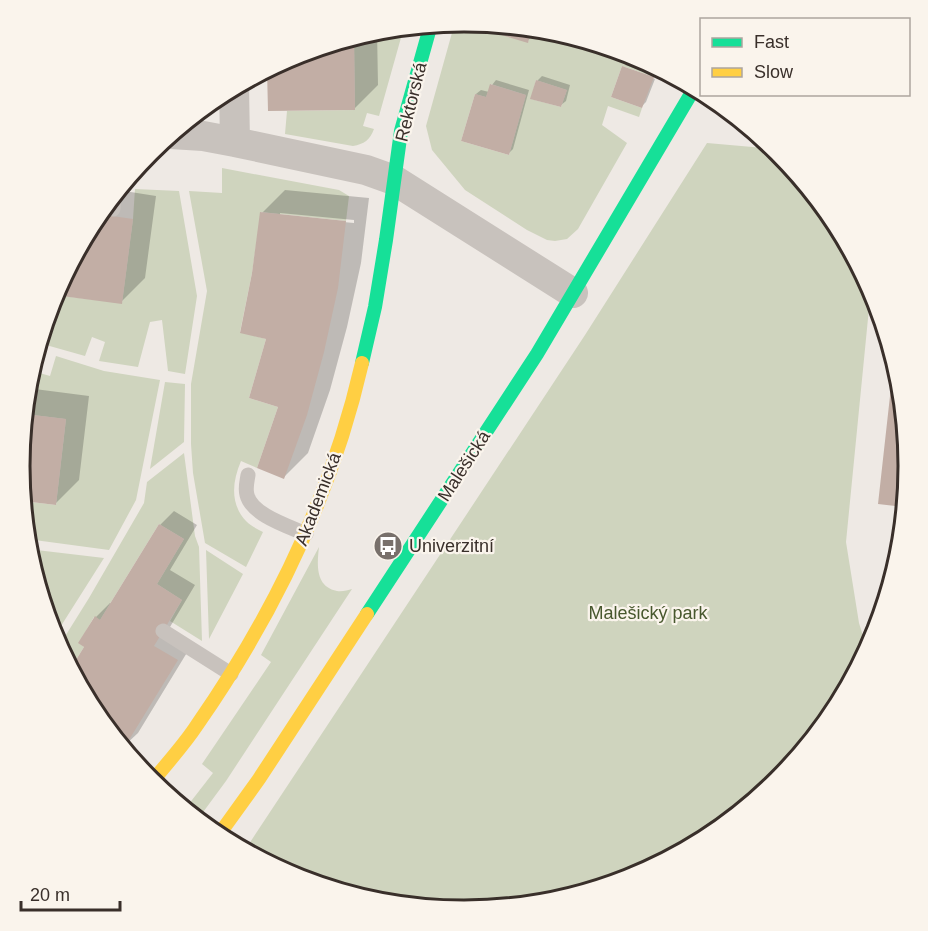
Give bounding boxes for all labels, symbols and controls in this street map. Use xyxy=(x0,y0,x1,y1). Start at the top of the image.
legend xyxy=(700,18,910,96)
text: Fast xyxy=(754,32,789,52)
street label: Rektorská xyxy=(391,59,431,144)
text: Slow xyxy=(754,62,794,82)
street label: Malešická xyxy=(434,426,495,505)
street label: Akademická xyxy=(291,449,345,548)
bus stop icon: Univerzitní xyxy=(372,530,404,562)
place label: Univerzitní xyxy=(409,536,494,556)
park label: Malešický park xyxy=(588,603,709,623)
scale bar xyxy=(21,874,120,912)
text: 20 m xyxy=(30,885,70,905)

